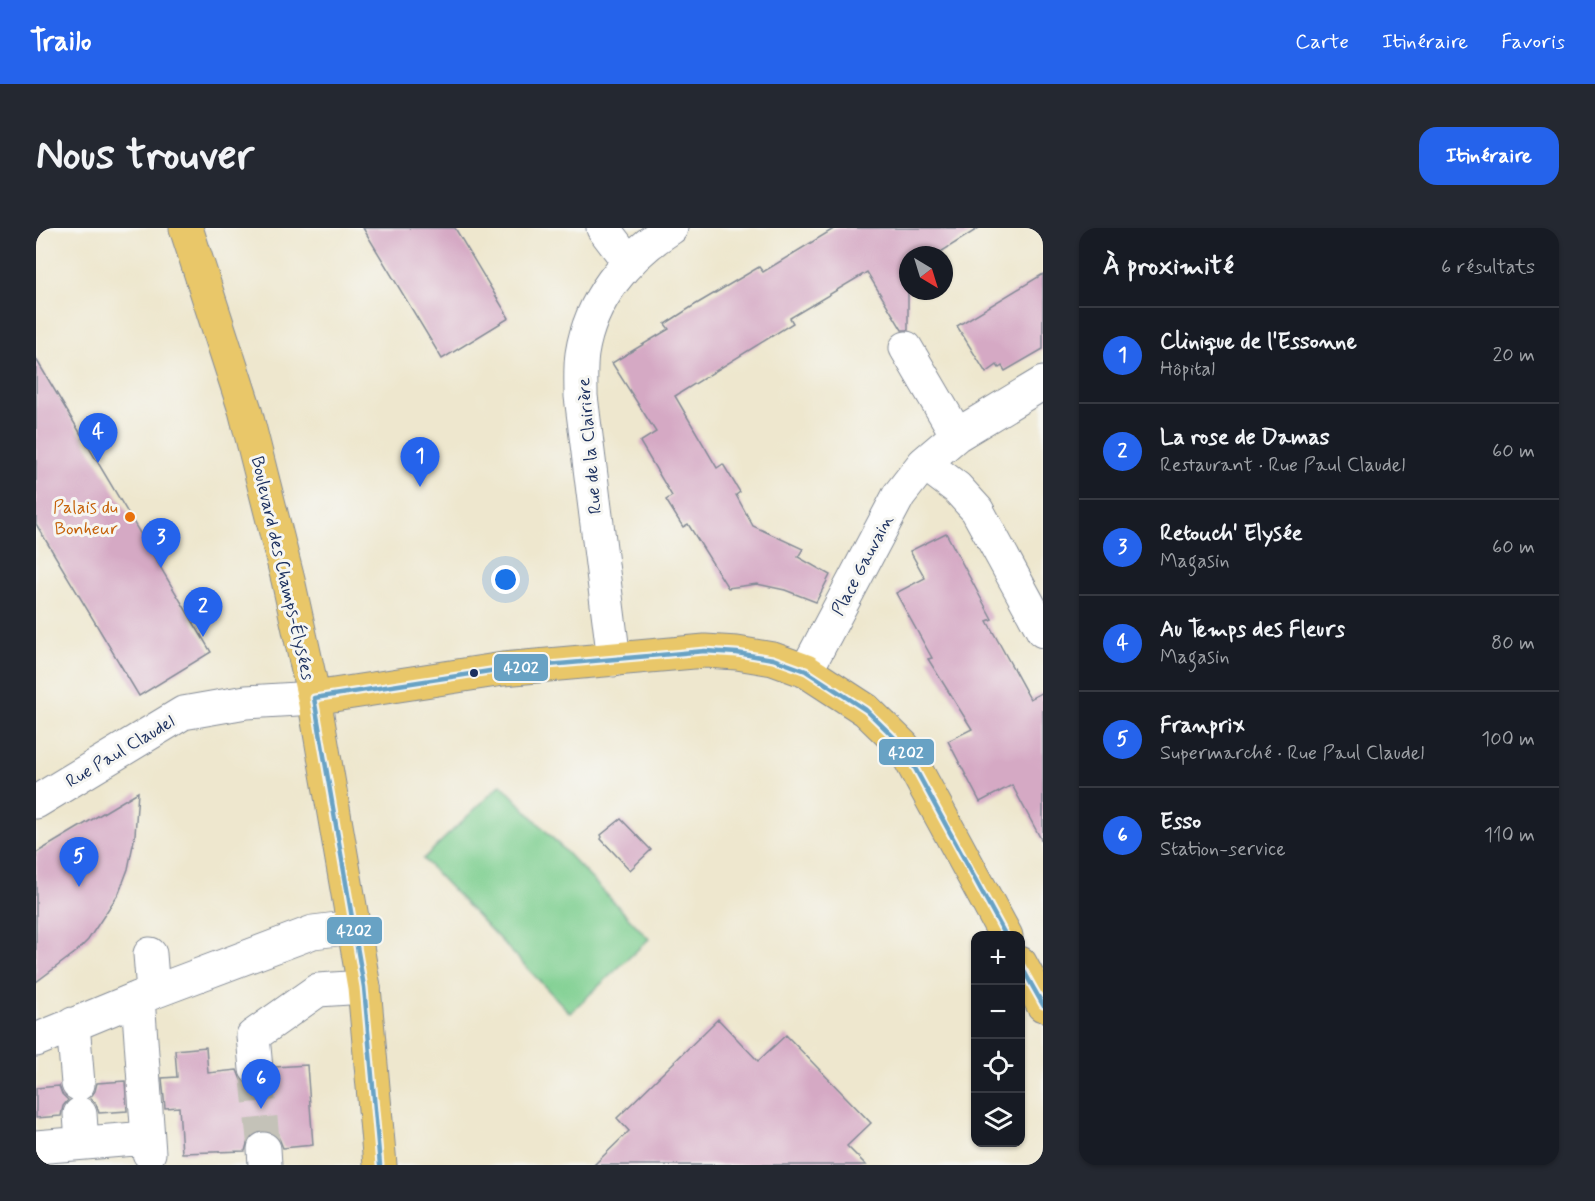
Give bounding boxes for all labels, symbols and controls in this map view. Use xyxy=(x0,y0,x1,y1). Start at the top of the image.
text: Trailo xyxy=(30,24,91,61)
text: Carte xyxy=(1295,28,1349,56)
text: Itinéraire xyxy=(1382,28,1468,56)
text: Favoris xyxy=(1501,28,1565,56)
button: Itinéraire xyxy=(1419,127,1559,185)
text: Nous trouver xyxy=(36,129,254,184)
north arrow xyxy=(899,246,953,300)
text: À proximité xyxy=(1103,250,1234,284)
text: 6 résultats xyxy=(1441,254,1535,281)
text: Clinique de l'Essonne xyxy=(1160,328,1357,356)
text: 1 xyxy=(1118,342,1127,369)
text: 20 m xyxy=(1492,342,1535,369)
text: Hôpital xyxy=(1160,356,1215,383)
street label: Rue de la Clairière xyxy=(572,377,608,515)
pin: 4 xyxy=(78,414,118,463)
text: La rose de Damas xyxy=(1160,424,1330,452)
pin: 1 xyxy=(400,438,440,487)
text: 2 xyxy=(1118,438,1127,465)
text: 60 m xyxy=(1492,438,1535,465)
text: Restaurant · Rue Paul Claudel xyxy=(1160,452,1405,479)
street label: Boulevard des Champs-Élysées xyxy=(245,454,319,683)
place label: Palais du Bonheur xyxy=(53,496,118,541)
marker: Palais du Bonheur xyxy=(123,510,137,524)
street label: Place Gauvain xyxy=(826,511,900,620)
pin: 3 xyxy=(142,518,180,568)
text: Retouch' Elysée xyxy=(1160,520,1303,548)
text: 3 xyxy=(1118,534,1127,561)
text: 60 m xyxy=(1492,534,1535,561)
text: Magasin xyxy=(1160,548,1230,575)
your location xyxy=(491,565,520,594)
pin: 2 xyxy=(184,588,222,637)
text: Au Temps des Fleurs xyxy=(1160,616,1345,644)
text: 4 xyxy=(1117,630,1128,657)
text: 80 m xyxy=(1491,630,1535,657)
text: Magasin xyxy=(1160,644,1230,671)
line badge: 4202 xyxy=(493,653,549,682)
text: 4202 xyxy=(503,658,539,679)
unlabelled marker xyxy=(468,667,480,679)
street label: Rue Paul Claudel xyxy=(62,710,180,794)
text: Franprix xyxy=(1160,712,1245,740)
text: 5 xyxy=(1117,726,1129,753)
text: 100 m xyxy=(1481,726,1535,753)
line badge: 4202 xyxy=(878,738,935,766)
text: Supermarché · Rue Paul Claudel xyxy=(1160,740,1424,767)
text: 4202 xyxy=(888,743,924,764)
text: Esso xyxy=(1160,808,1201,836)
text: 6 xyxy=(1117,822,1128,849)
text: 110 m xyxy=(1484,822,1535,849)
text: Station-service xyxy=(1160,836,1286,863)
pin: 5 xyxy=(60,838,99,887)
line badge: 4202 xyxy=(326,916,383,945)
text: 4202 xyxy=(336,921,372,942)
map controls xyxy=(971,931,1025,1147)
button: + xyxy=(971,931,1025,985)
button: − xyxy=(971,985,1025,1039)
button: locate xyxy=(971,1039,1025,1093)
pin: 6 xyxy=(242,1060,280,1109)
button: layers xyxy=(971,1093,1025,1147)

